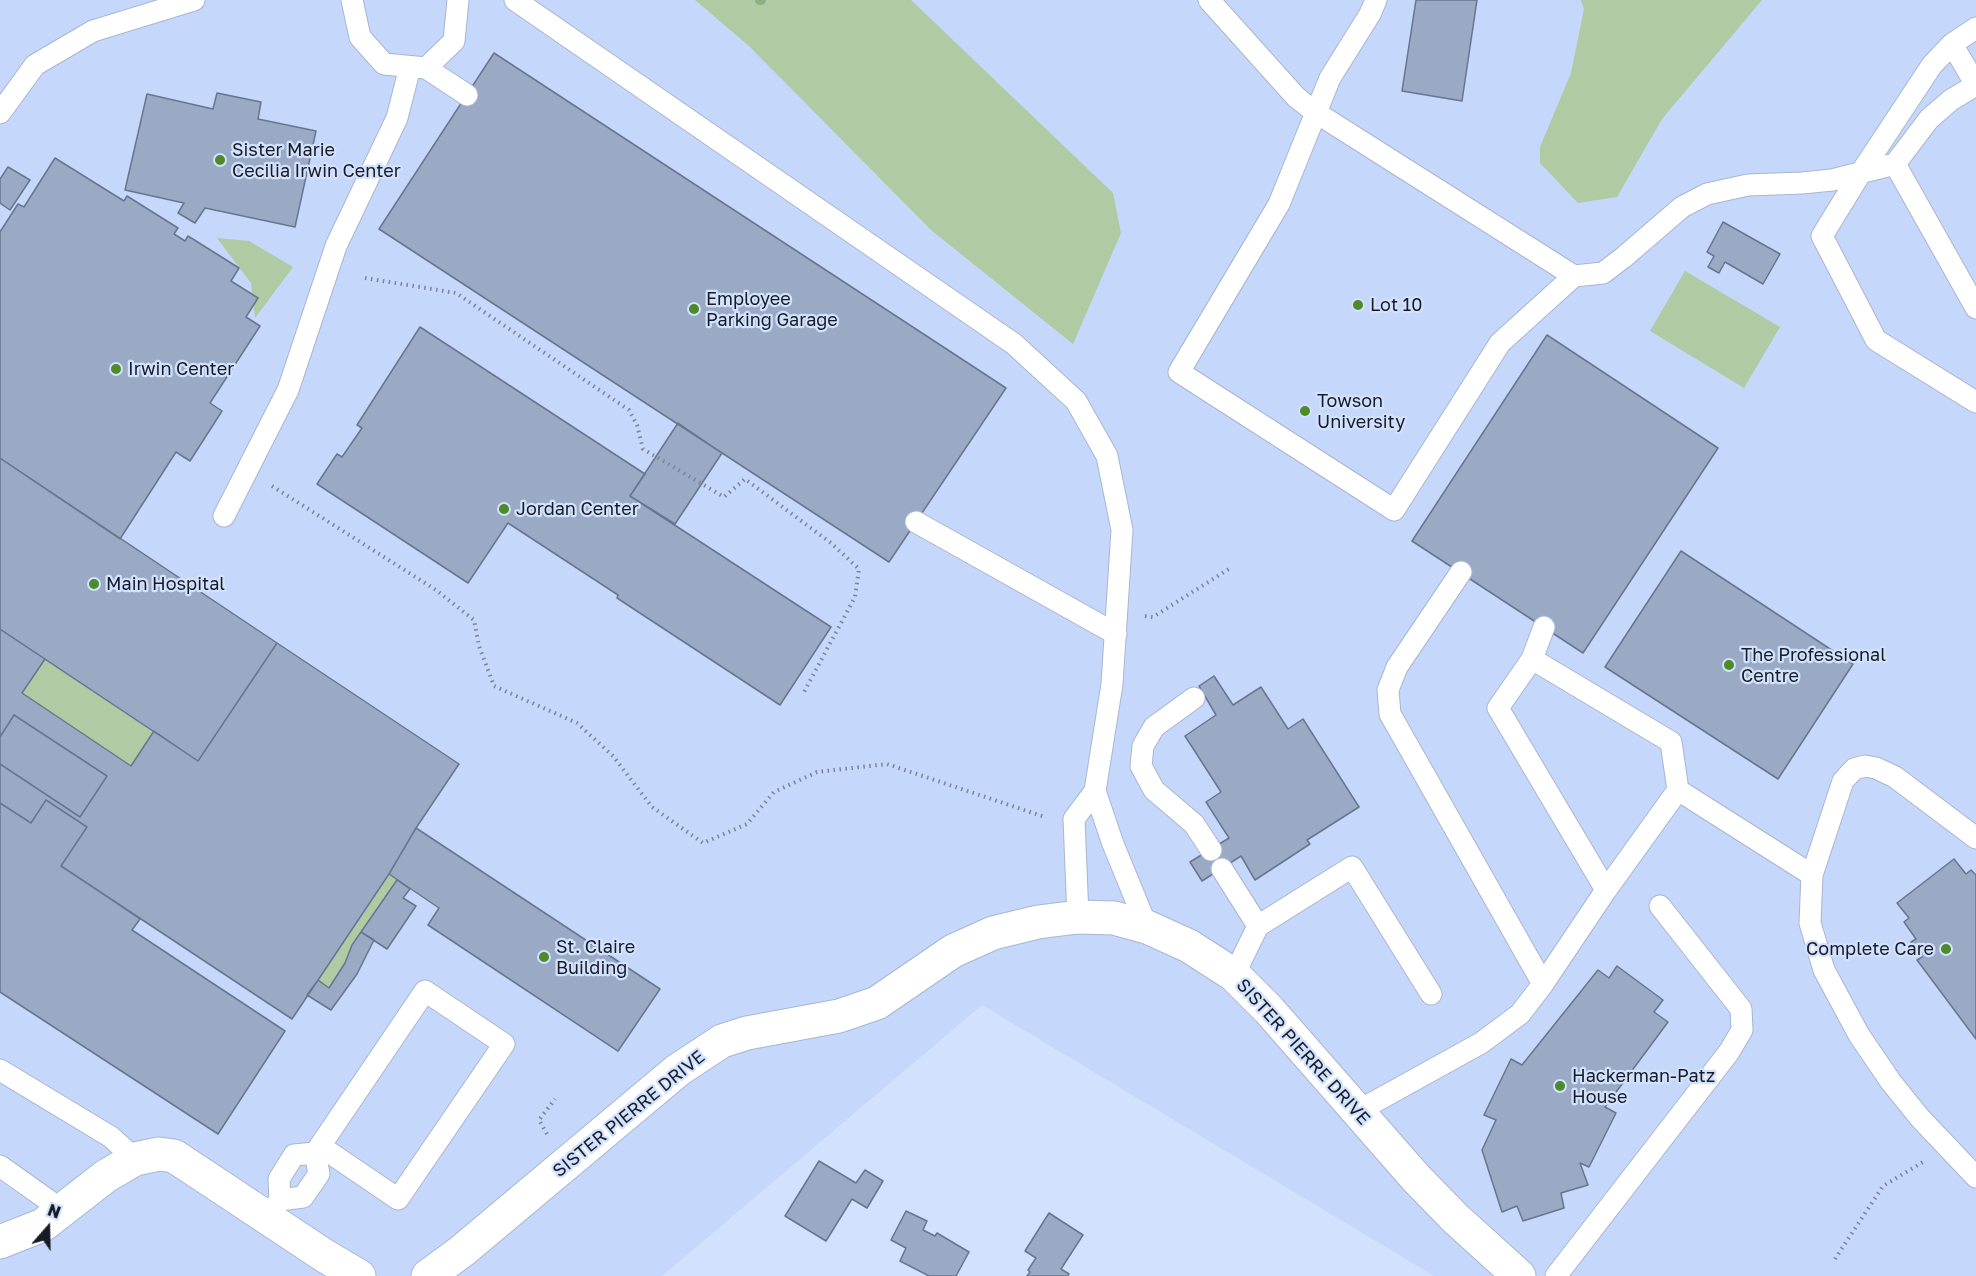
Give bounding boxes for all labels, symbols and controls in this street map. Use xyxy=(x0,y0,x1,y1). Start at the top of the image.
place label: Sister Marie Cecilia Irwin Center xyxy=(232,139,401,182)
marker: Sister Marie Cecilia Irwin Center xyxy=(213,153,227,167)
place label: Employee Parking Garage xyxy=(706,288,838,330)
place label: Lot 10 xyxy=(1370,294,1422,316)
marker: Lot 10 xyxy=(1351,298,1365,312)
marker: Employee Parking Garage xyxy=(687,302,701,316)
place label: Irwin Center xyxy=(128,358,234,380)
marker: Irwin Center xyxy=(109,362,123,376)
place label: Towson University xyxy=(1317,390,1405,432)
marker: Towson University xyxy=(1298,404,1312,418)
place label: Jordan Center xyxy=(516,498,639,520)
marker: Jordan Center xyxy=(497,502,511,516)
place label: Main Hospital xyxy=(106,573,225,595)
marker: Main Hospital xyxy=(87,577,101,591)
place label: The Professional Centre xyxy=(1741,644,1886,686)
marker: The Professional Centre xyxy=(1722,658,1736,672)
place label: St. Claire Building xyxy=(556,936,635,978)
place label: Complete Care xyxy=(1806,938,1934,960)
marker: Complete Care xyxy=(1939,942,1953,956)
marker: St. Claire Building xyxy=(537,950,551,964)
street label: SISTER PIERRE DRIVE xyxy=(1232,974,1374,1130)
street label: SISTER PIERRE DRIVE xyxy=(549,1046,709,1182)
place label: Hackerman-Patz House xyxy=(1572,1065,1715,1108)
marker: Hackerman-Patz House xyxy=(1553,1079,1567,1093)
north arrow xyxy=(18,1198,78,1258)
text: N xyxy=(45,1200,63,1223)

